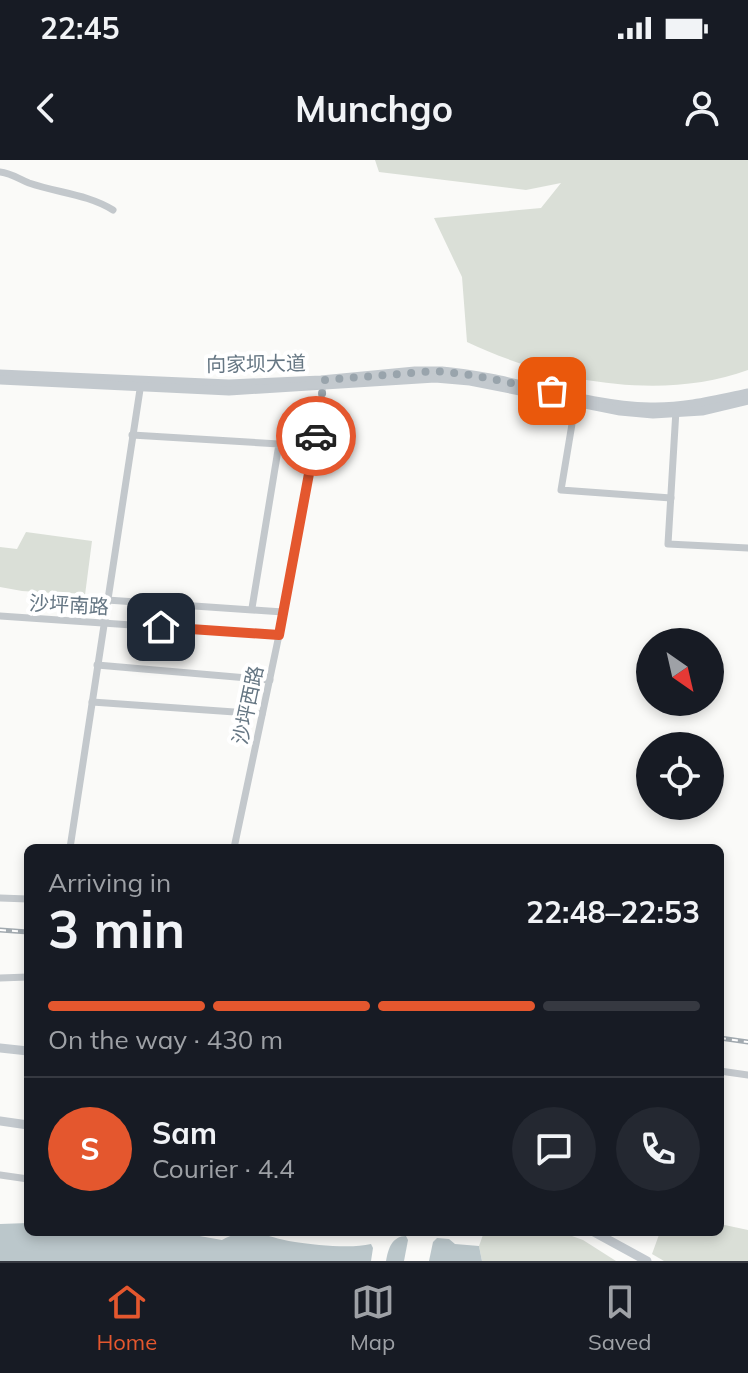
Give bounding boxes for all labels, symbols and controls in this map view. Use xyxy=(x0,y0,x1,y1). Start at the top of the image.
text: 22:45 xyxy=(40,9,119,47)
icon: back xyxy=(24,86,68,130)
text: Munchgo xyxy=(295,86,453,131)
icon: person xyxy=(680,86,724,130)
street label: 向家坝大道 xyxy=(206,350,306,377)
pin xyxy=(518,357,586,425)
icon: bag xyxy=(530,369,574,413)
courier xyxy=(276,396,356,476)
icon: car xyxy=(294,414,338,458)
street label: 沙坪南路 xyxy=(28,590,110,619)
pin xyxy=(127,593,195,661)
icon: home xyxy=(139,605,183,649)
north arrow xyxy=(636,628,724,716)
map controls xyxy=(636,628,724,820)
street label: 沙坪西路 xyxy=(227,663,268,747)
button: locate xyxy=(636,732,724,820)
text: Arriving in xyxy=(48,866,171,899)
text: 22:48–22:53 xyxy=(526,893,700,931)
text: 3 min xyxy=(48,896,185,961)
text: On the way · 430 m xyxy=(48,1023,283,1056)
button: chat xyxy=(512,1107,596,1191)
button: phone xyxy=(616,1107,700,1191)
text: Sam xyxy=(152,1114,217,1152)
text: S xyxy=(80,1130,100,1168)
text: Courier · 4.4 xyxy=(152,1152,295,1185)
tab: Home xyxy=(96,1280,157,1356)
tab: Map xyxy=(350,1280,395,1356)
tab: Saved xyxy=(588,1280,652,1356)

